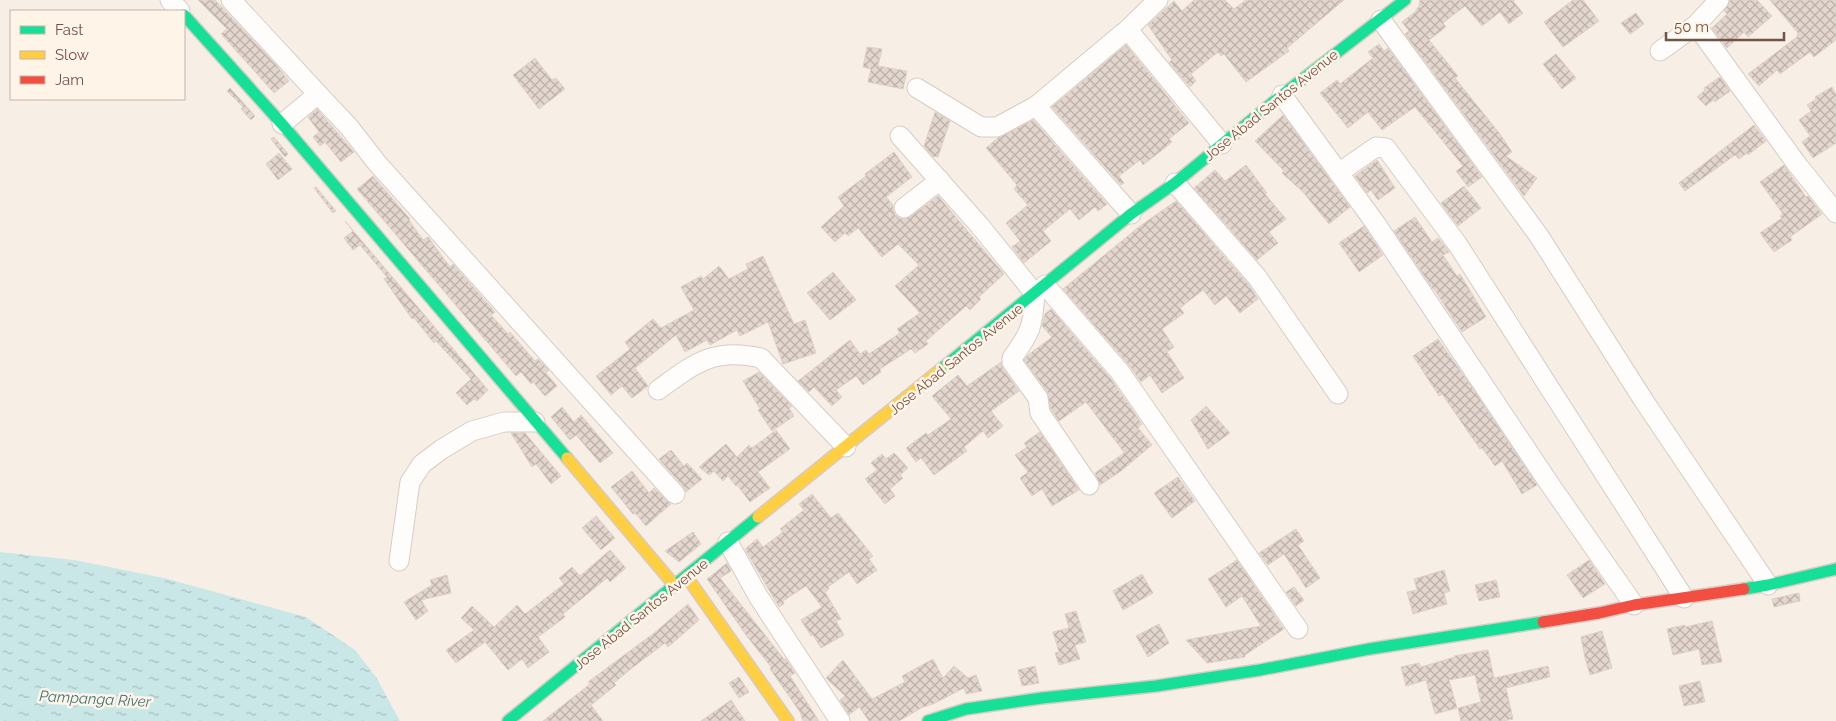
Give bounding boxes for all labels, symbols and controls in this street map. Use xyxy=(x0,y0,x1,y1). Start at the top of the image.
legend xyxy=(10,10,185,100)
scale bar xyxy=(1666,10,1784,42)
text: 50 m xyxy=(1674,18,1709,36)
text: Fast xyxy=(55,21,83,39)
text: Slow xyxy=(55,46,89,64)
street label: Jose Abad Santos Avenue xyxy=(1201,46,1341,164)
text: Jam xyxy=(55,71,84,89)
street label: Jose Abad Santos Avenue xyxy=(886,300,1026,418)
street label: Jose Abad Santos Avenue xyxy=(571,555,711,673)
water label: Pampanga River xyxy=(39,687,152,711)

